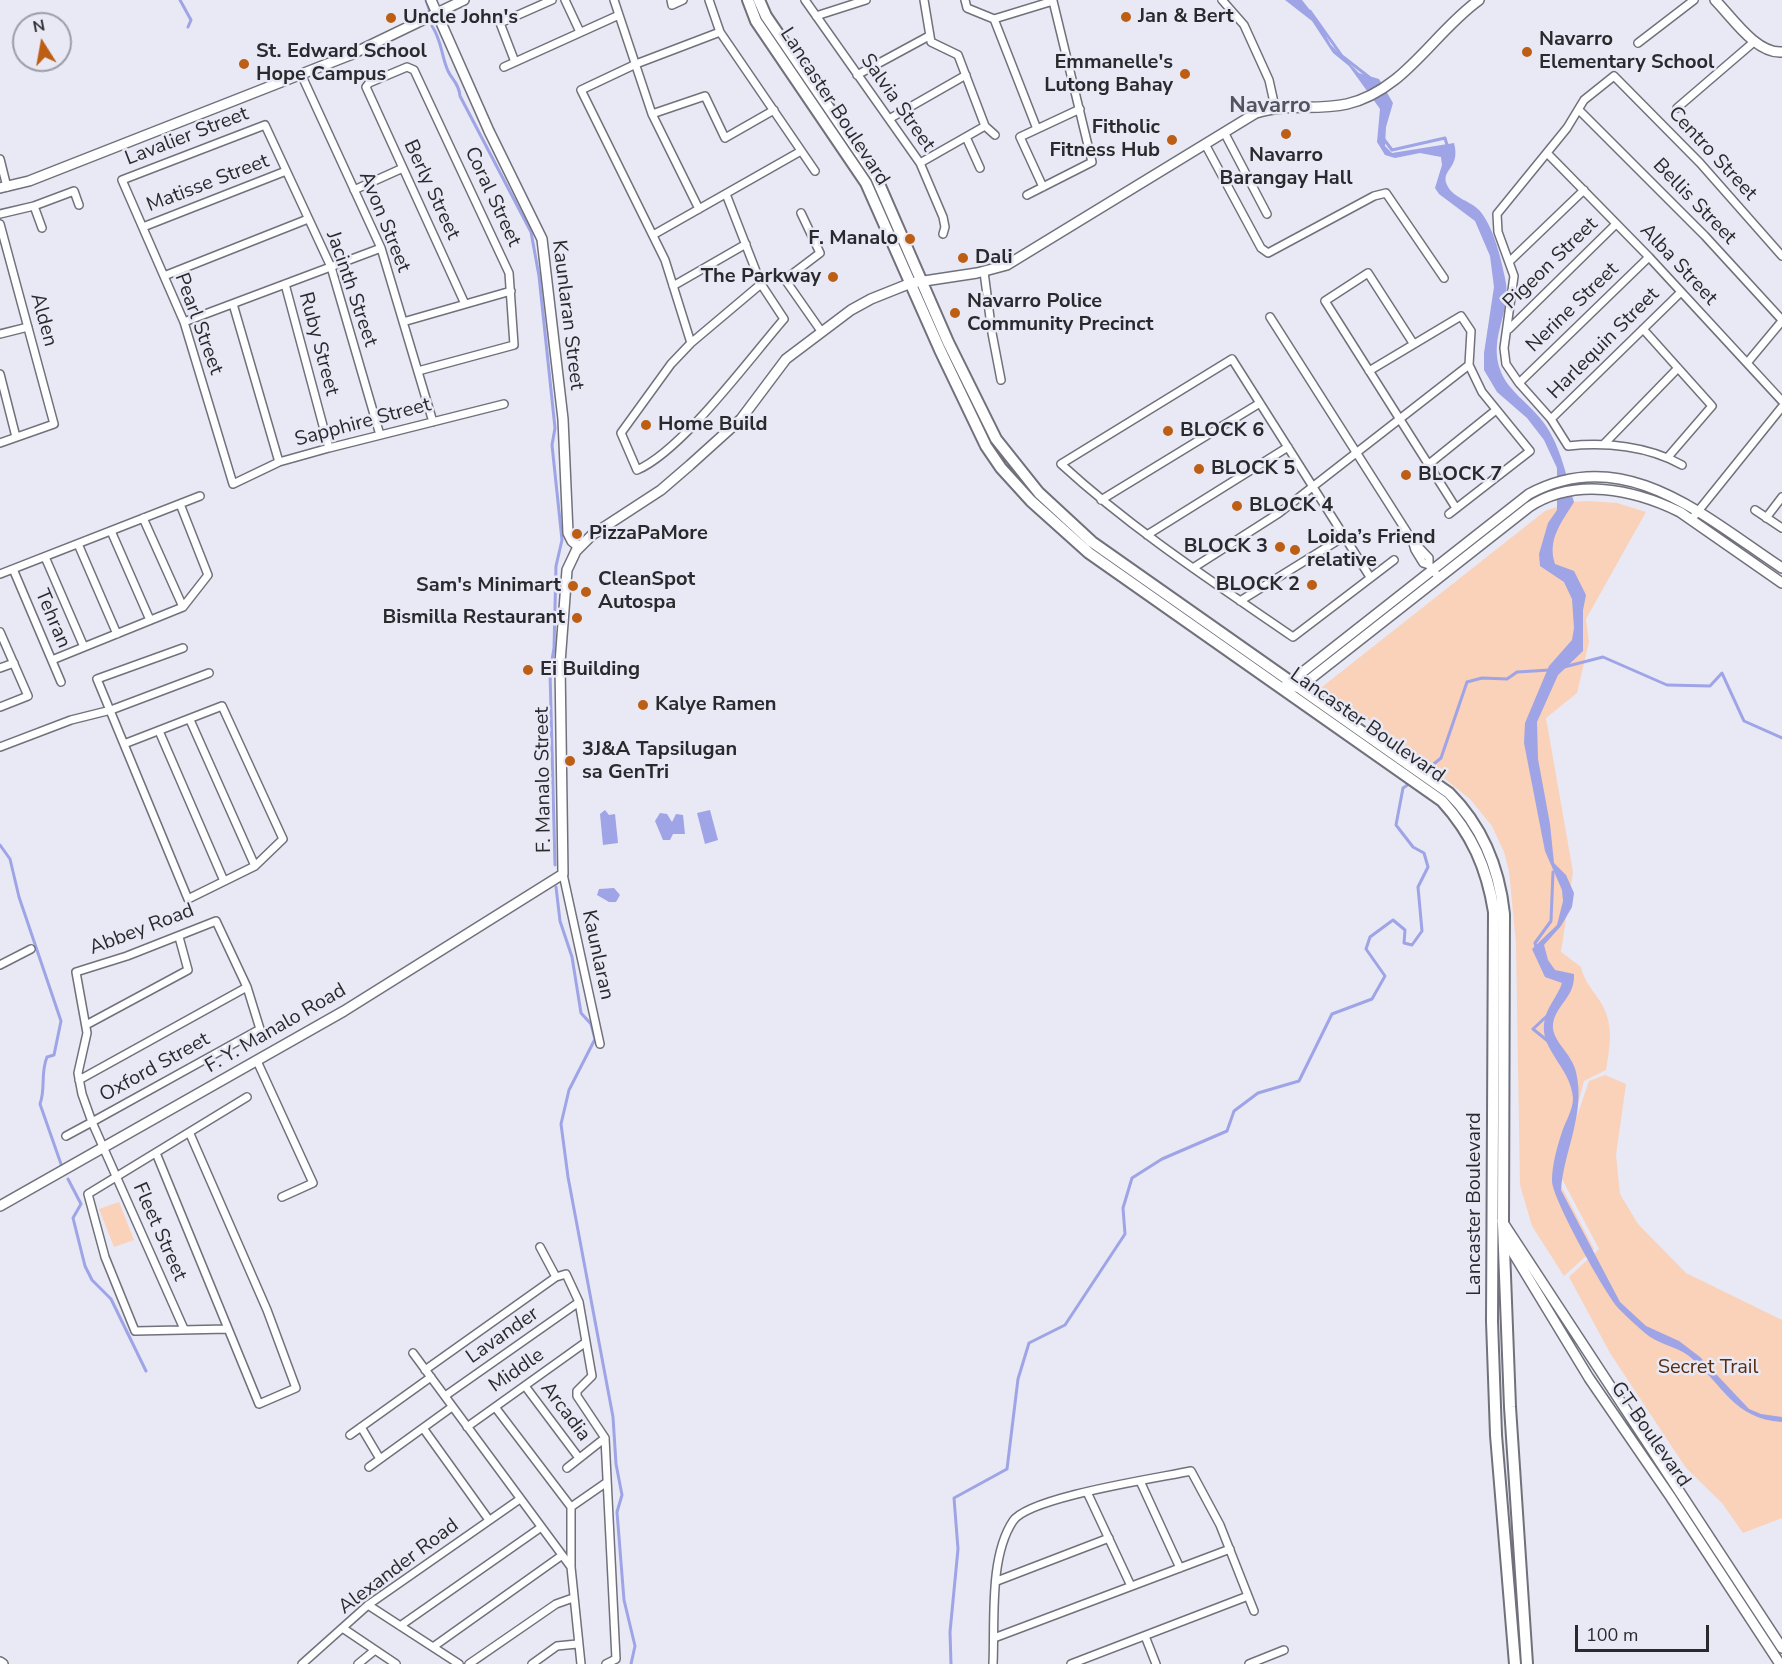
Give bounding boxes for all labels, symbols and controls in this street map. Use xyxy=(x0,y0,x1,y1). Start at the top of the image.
place label: Jan & Bert xyxy=(1138,5,1234,29)
place label: Uncle John's xyxy=(403,6,518,30)
marker: Jan & Bert xyxy=(1119,10,1133,24)
marker: Uncle John's xyxy=(384,11,398,25)
north arrow xyxy=(12,12,72,72)
text: N xyxy=(31,14,47,38)
street label: Lancaster Boulevard xyxy=(774,23,894,191)
place label: Navarro Elementary School xyxy=(1539,28,1714,75)
place label: St. Edward School Hope Campus xyxy=(256,40,427,87)
marker: Navarro Elementary School xyxy=(1520,45,1534,59)
street label: Salvia Street xyxy=(855,49,939,157)
place label: Emmanelle's Lutong Bahay xyxy=(1044,51,1173,98)
marker: St. Edward School Hope Campus xyxy=(237,57,251,71)
marker: Emmanelle's Lutong Bahay xyxy=(1178,67,1192,81)
district label: Navarro xyxy=(1229,94,1311,120)
street label: Lavalier Street xyxy=(122,102,252,172)
street label: Centro Street xyxy=(1662,102,1762,206)
place label: Fitholic Fitness Hub xyxy=(1049,116,1160,163)
marker: Navarro Barangay Hall xyxy=(1279,127,1293,141)
marker: Fitholic Fitness Hub xyxy=(1165,133,1179,147)
street label: Berly Street xyxy=(398,136,464,244)
street label: Coral Street xyxy=(458,143,526,251)
place label: Navarro Barangay Hall xyxy=(1219,144,1353,191)
street label: Matisse Street xyxy=(144,150,272,218)
street label: Bellis Street xyxy=(1647,154,1741,250)
street label: Avon Street xyxy=(353,168,415,276)
street label: Pigeon Street xyxy=(1499,213,1603,315)
street label: Alba Street xyxy=(1634,219,1722,311)
place label: F. Manalo xyxy=(808,227,898,251)
street label: Jacinth Street xyxy=(320,228,382,350)
marker: F. Manalo xyxy=(903,232,917,246)
street label: Kaunlaran Street xyxy=(546,239,588,391)
place label: Dali xyxy=(975,246,1013,270)
marker: Dali xyxy=(956,251,970,265)
street label: Nerine Street xyxy=(1522,258,1624,358)
place label: The Parkway xyxy=(701,265,821,289)
street label: Pearl Street xyxy=(169,270,227,378)
marker: The Parkway xyxy=(826,270,840,284)
street label: Harlequin Street xyxy=(1543,283,1665,405)
street label: Ruby Street xyxy=(293,290,343,398)
place label: Navarro Police Community Precinct xyxy=(967,290,1153,337)
street label: Alden xyxy=(24,291,62,349)
marker: Navarro Police Community Precinct xyxy=(948,306,962,320)
street label: Sapphire Street xyxy=(292,393,434,453)
place label: Home Build xyxy=(658,413,767,437)
marker: Home Build xyxy=(639,418,653,432)
place label: BLOCK 6 xyxy=(1180,419,1264,443)
marker: BLOCK 6 xyxy=(1161,424,1175,438)
place label: BLOCK 5 xyxy=(1211,457,1295,481)
marker: BLOCK 5 xyxy=(1192,462,1206,476)
place label: BLOCK 7 xyxy=(1418,463,1502,487)
marker: BLOCK 7 xyxy=(1399,468,1413,482)
place label: BLOCK 4 xyxy=(1249,494,1333,518)
marker: BLOCK 4 xyxy=(1230,499,1244,513)
place label: PizzaPaMore xyxy=(589,522,708,546)
place label: Loida’s Friend relative xyxy=(1307,526,1435,573)
marker: PizzaPaMore xyxy=(570,527,584,541)
place label: BLOCK 3 xyxy=(1184,535,1268,559)
marker: BLOCK 3 xyxy=(1273,540,1287,554)
marker: Loida’s Friend relative xyxy=(1288,543,1302,557)
place label: CleanSpot Autospa xyxy=(598,568,695,615)
place label: BLOCK 2 xyxy=(1216,573,1300,597)
place label: Sam's Minimart xyxy=(416,574,561,598)
marker: BLOCK 2 xyxy=(1305,578,1319,592)
marker: Sam's Minimart xyxy=(566,579,580,593)
marker: CleanSpot Autospa xyxy=(579,585,593,599)
street label: Tehran xyxy=(29,586,75,652)
place label: Bismilla Restaurant xyxy=(382,606,565,630)
marker: Bismilla Restaurant xyxy=(570,611,584,625)
place label: Ei Building xyxy=(540,658,640,682)
marker: Ei Building xyxy=(521,663,535,677)
street label: Lancaster Boulevard xyxy=(1285,664,1449,788)
place label: Kalye Ramen xyxy=(655,693,777,717)
marker: Kalye Ramen xyxy=(636,698,650,712)
street label: F. Manalo Street xyxy=(531,707,557,853)
place label: 3J&A Tapsilugan sa GenTri xyxy=(582,738,737,785)
marker: 3J&A Tapsilugan sa GenTri xyxy=(563,754,577,768)
street label: Abbey Road xyxy=(86,899,198,961)
street label: Kaunlaran xyxy=(576,908,618,1002)
street label: F. Y. Manalo Road xyxy=(201,979,351,1079)
street label: Oxford Street xyxy=(96,1028,214,1108)
street label: Lancaster Boulevard xyxy=(1463,1112,1487,1296)
street label: Fleet Street xyxy=(127,1179,191,1285)
street label: Lavander xyxy=(462,1302,544,1370)
street label: Middle xyxy=(485,1344,549,1398)
park label: Secret Trail xyxy=(1658,1356,1758,1380)
street label: Arcadia xyxy=(535,1378,595,1446)
street label: GT Boulevard xyxy=(1605,1378,1695,1492)
street label: Alexander Road xyxy=(334,1514,464,1620)
scale bar xyxy=(1578,1613,1712,1651)
text: 100 m xyxy=(1586,1623,1638,1647)

